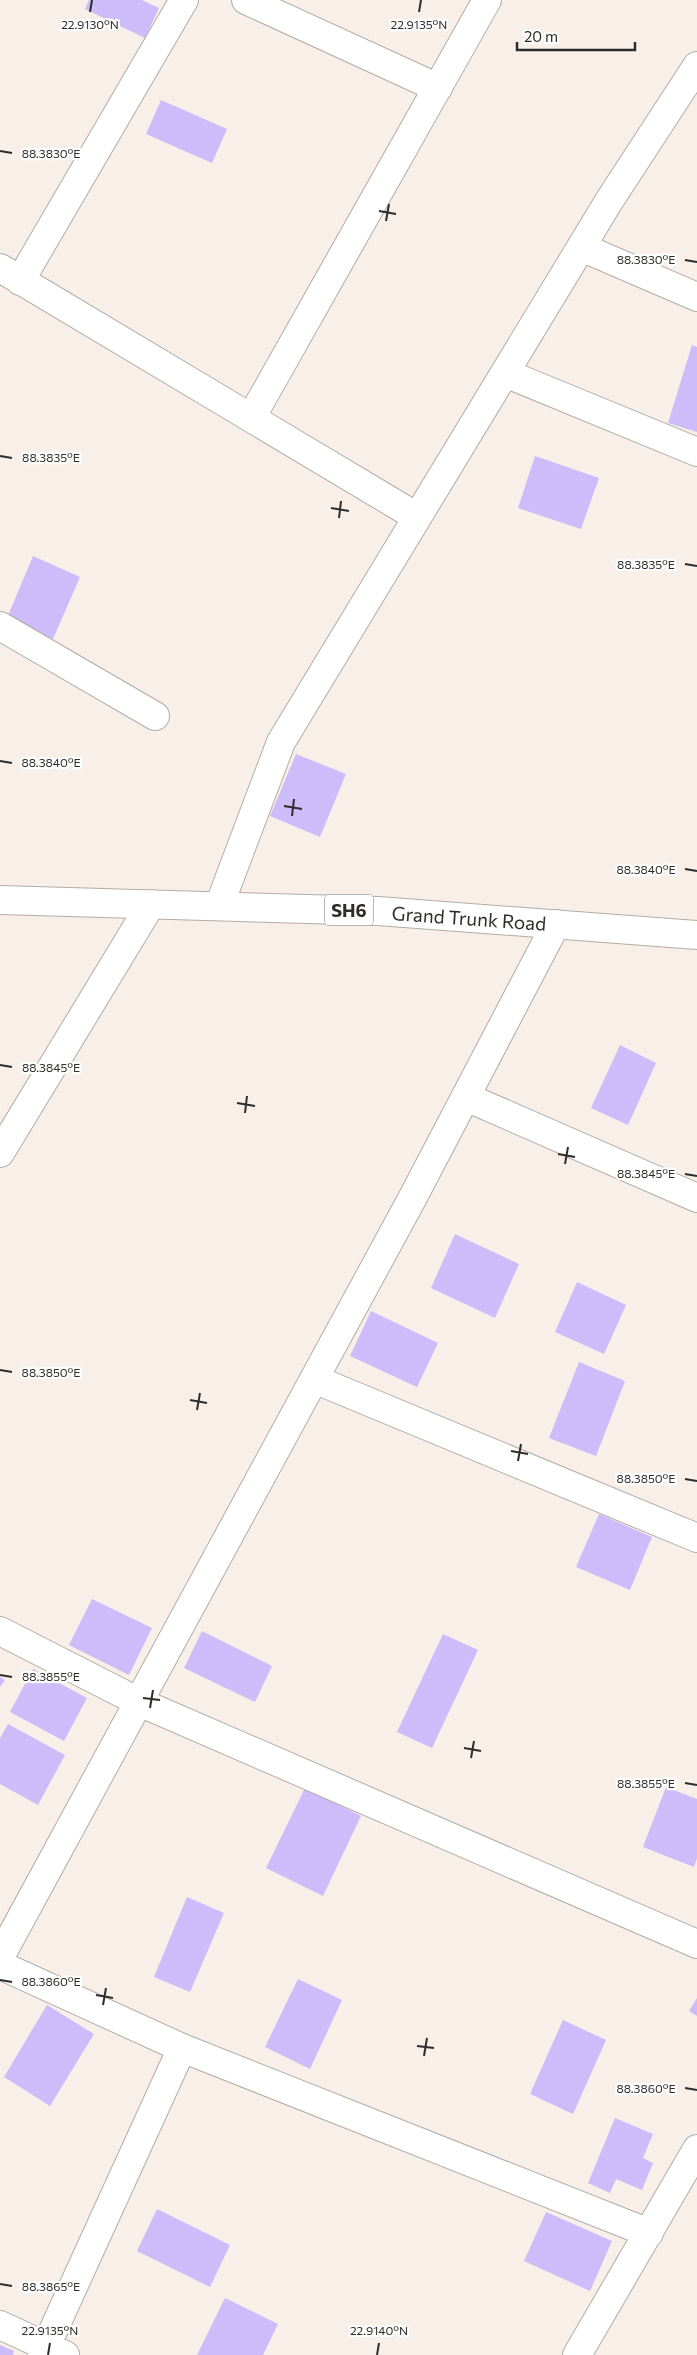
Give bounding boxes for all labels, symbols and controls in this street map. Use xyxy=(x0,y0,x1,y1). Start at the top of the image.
text: 22.9130°N xyxy=(61,17,119,31)
text: 22.9135°N xyxy=(391,17,447,31)
scale bar xyxy=(517,20,634,52)
text: 20 m xyxy=(524,27,558,45)
text: 88.3830°E xyxy=(22,146,80,160)
text: 88.3830°E xyxy=(617,252,675,266)
text: 88.3835°E xyxy=(22,450,80,464)
text: 88.3835°E xyxy=(617,557,675,571)
text: 88.3840°E xyxy=(21,755,81,769)
text: 88.3840°E xyxy=(616,862,676,876)
road number: SH6 xyxy=(325,894,373,926)
street label: Grand Trunk Road xyxy=(391,901,547,935)
text: 88.3845°E xyxy=(22,1060,80,1074)
text: 88.3845°E xyxy=(617,1166,675,1180)
text: 88.3850°E xyxy=(22,1365,80,1379)
text: 88.3850°E xyxy=(617,1471,675,1485)
text: 88.3855°E xyxy=(22,1669,80,1683)
text: 88.3855°E xyxy=(617,1776,675,1790)
text: 88.3860°E xyxy=(21,1974,81,1988)
text: 88.3860°E xyxy=(616,2081,676,2095)
text: 88.3865°E xyxy=(22,2279,80,2293)
text: 22.9135°N xyxy=(22,2323,78,2337)
text: 22.9140°N xyxy=(350,2323,408,2337)

